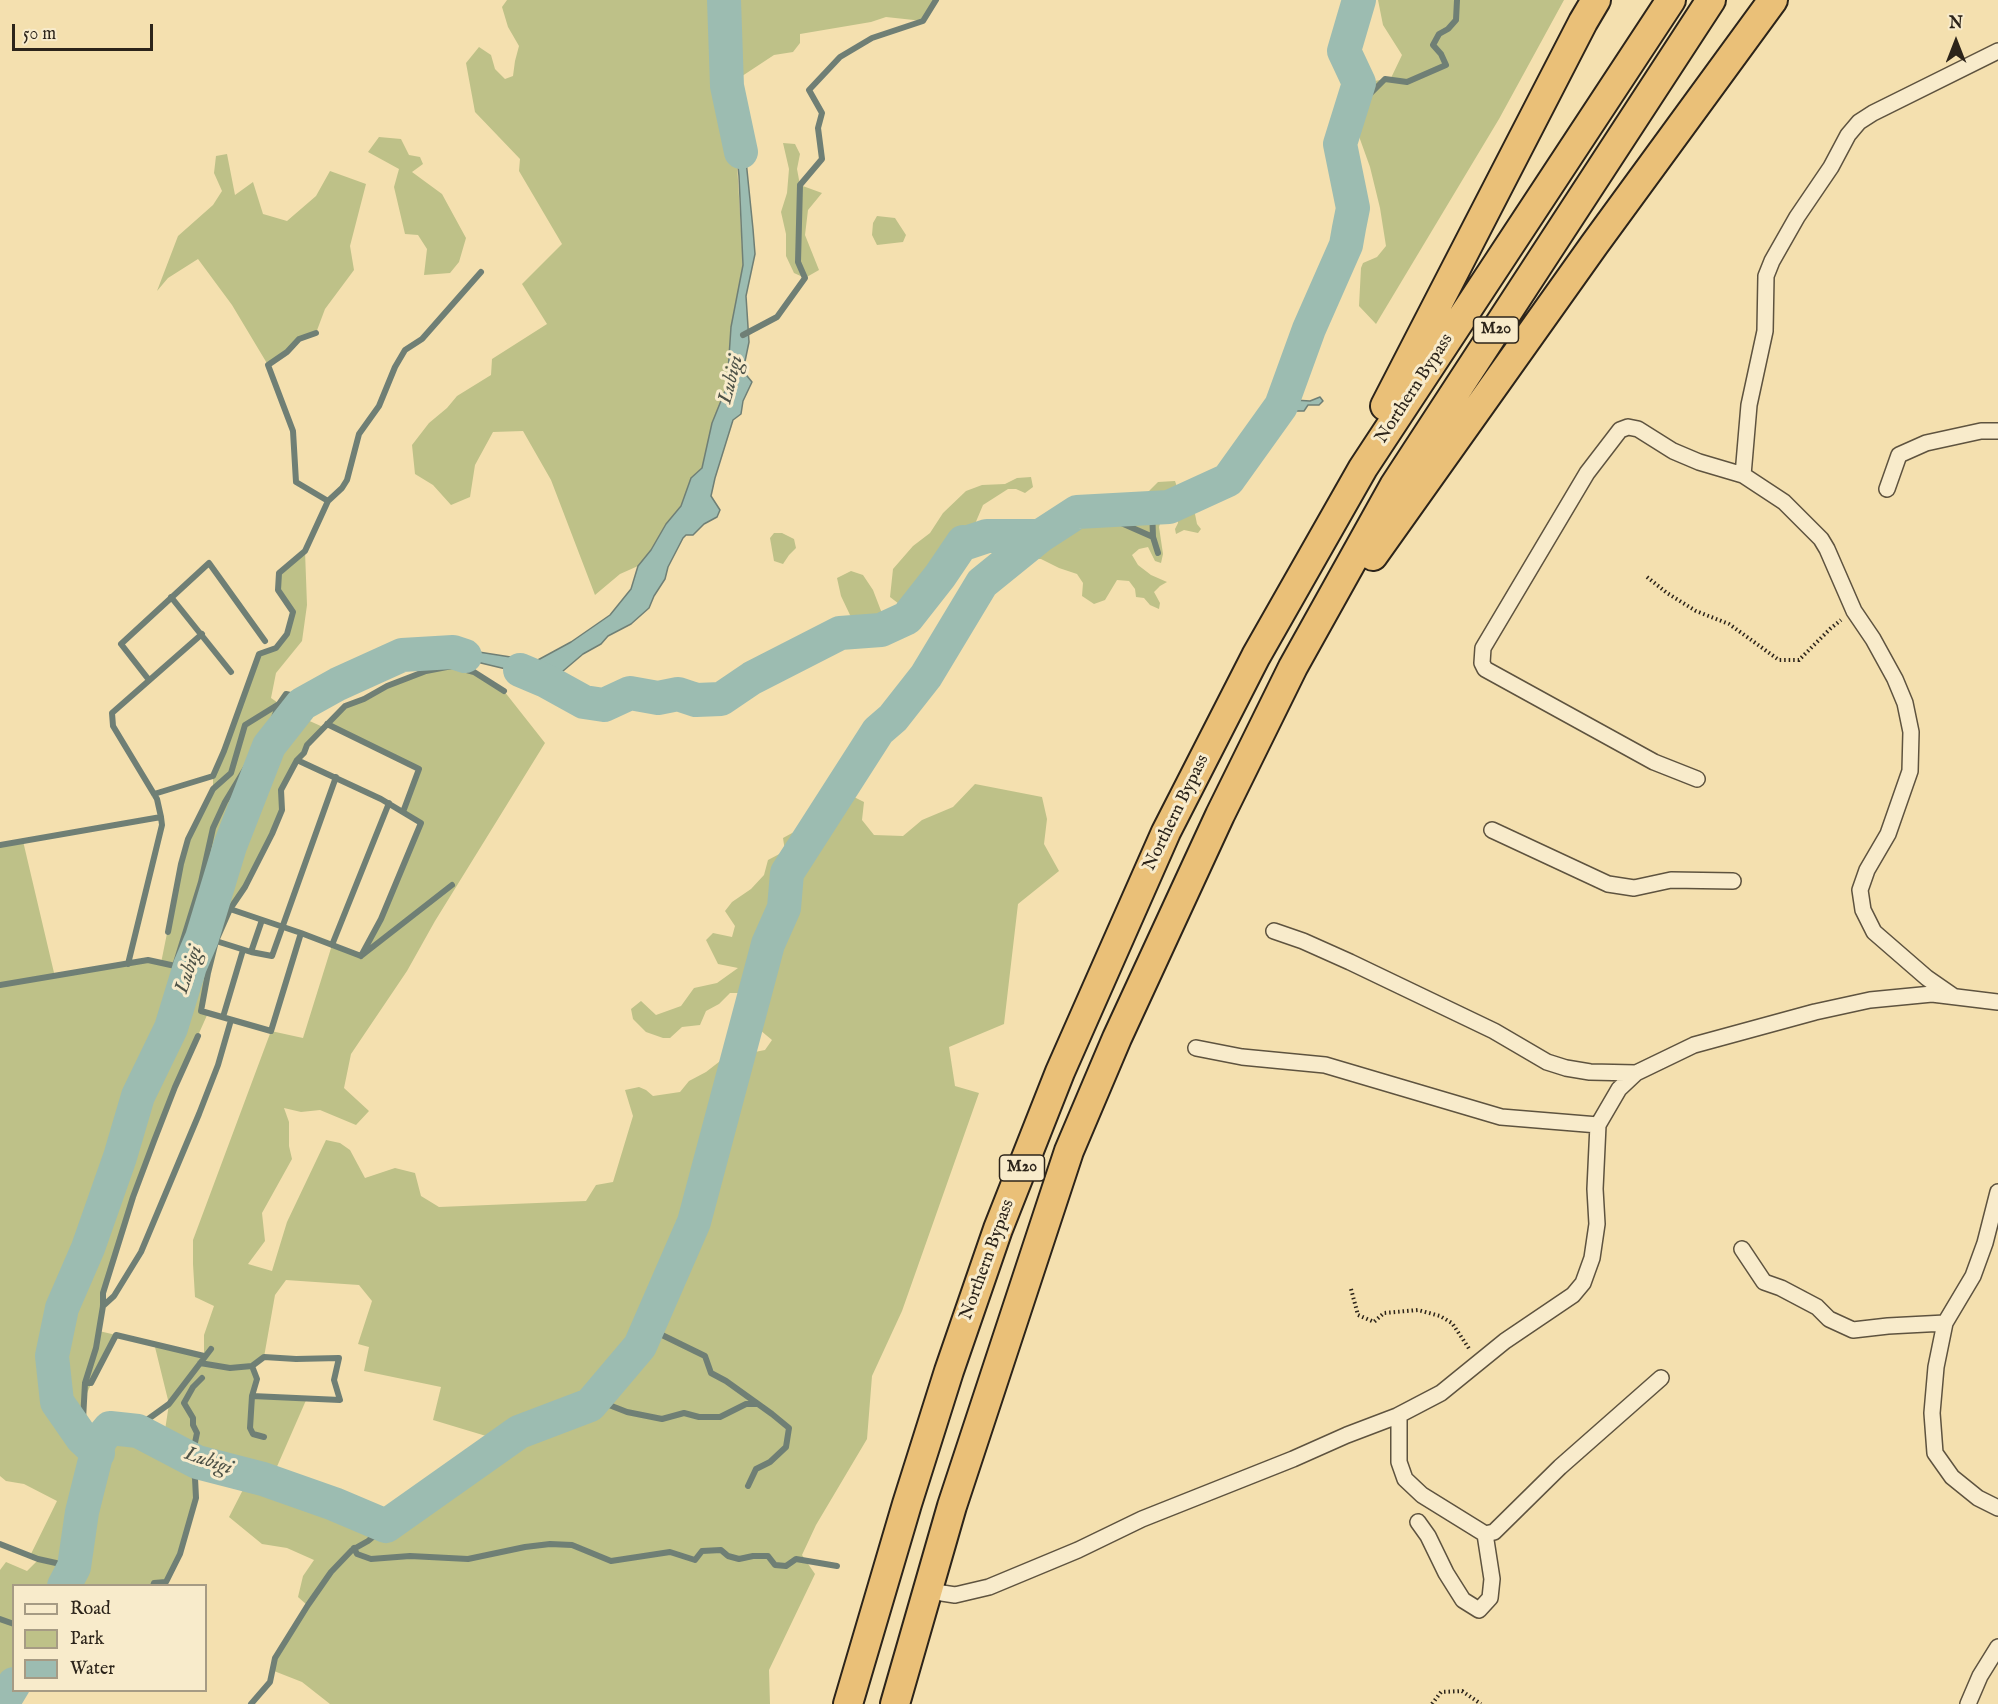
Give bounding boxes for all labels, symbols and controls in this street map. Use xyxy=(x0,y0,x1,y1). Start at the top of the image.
scale bar xyxy=(15,12,156,50)
north arrow xyxy=(1926,12,1986,72)
text: N xyxy=(1949,14,1963,34)
text: 50 m xyxy=(23,23,56,46)
road number: M20 xyxy=(1474,317,1518,343)
street label: Northern Bypass xyxy=(1372,330,1458,448)
water label: Lubigi xyxy=(714,353,750,407)
street label: Northern Bypass xyxy=(1140,751,1214,875)
water label: Lubigi xyxy=(171,943,209,997)
road number: M20 xyxy=(1000,1155,1044,1181)
street label: Northern Bypass xyxy=(956,1197,1020,1323)
water label: Lubigi xyxy=(181,1443,235,1481)
legend xyxy=(12,1584,207,1692)
text: Road xyxy=(70,1598,111,1621)
text: Park xyxy=(70,1628,104,1651)
text: Water xyxy=(70,1658,115,1681)

